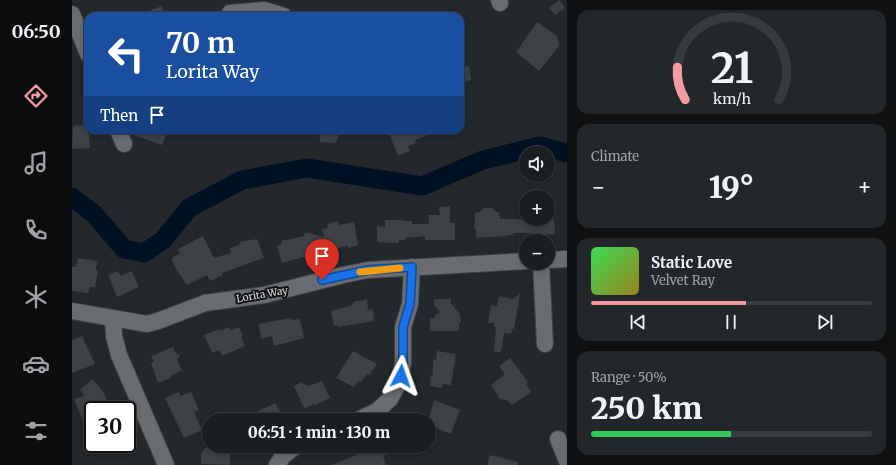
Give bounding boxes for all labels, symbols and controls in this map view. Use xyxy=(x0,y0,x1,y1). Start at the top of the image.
text: 06:50 xyxy=(11,20,61,43)
text: 70 m xyxy=(166,25,235,61)
icon: left xyxy=(100,28,152,80)
text: 21 xyxy=(710,42,753,94)
text: Lorita Way xyxy=(166,60,260,83)
icon: directions xyxy=(22,82,50,110)
text: km/h xyxy=(713,90,751,108)
icon: arrive xyxy=(146,104,168,126)
text: Then xyxy=(100,106,138,125)
map controls xyxy=(519,146,555,270)
button: sound xyxy=(519,146,555,182)
text: Climate xyxy=(591,148,639,165)
icon: music xyxy=(22,149,50,177)
text: 19° xyxy=(709,168,754,206)
text: − xyxy=(591,173,606,201)
text: + xyxy=(857,173,872,201)
button: + xyxy=(519,190,555,226)
icon: phone xyxy=(22,216,50,244)
button: − xyxy=(519,234,555,270)
pin xyxy=(305,239,339,280)
icon: arrive xyxy=(311,245,333,267)
text: Static Love xyxy=(651,253,732,272)
text: Velvet Ray xyxy=(651,272,715,289)
icon: climate xyxy=(22,283,50,311)
street label: Lorita Way xyxy=(235,284,289,305)
icon: previous xyxy=(627,311,649,333)
icon: pause xyxy=(720,311,742,333)
icon: next xyxy=(814,311,836,333)
icon: car xyxy=(22,350,50,378)
position arrow xyxy=(380,355,422,397)
text: Range · 50% xyxy=(591,369,667,386)
text: 250 km xyxy=(591,389,702,427)
speed limit sign: 30 xyxy=(84,401,136,453)
icon: filters xyxy=(22,417,50,445)
text: 06:51 · 1 min · 130 m xyxy=(248,423,390,442)

